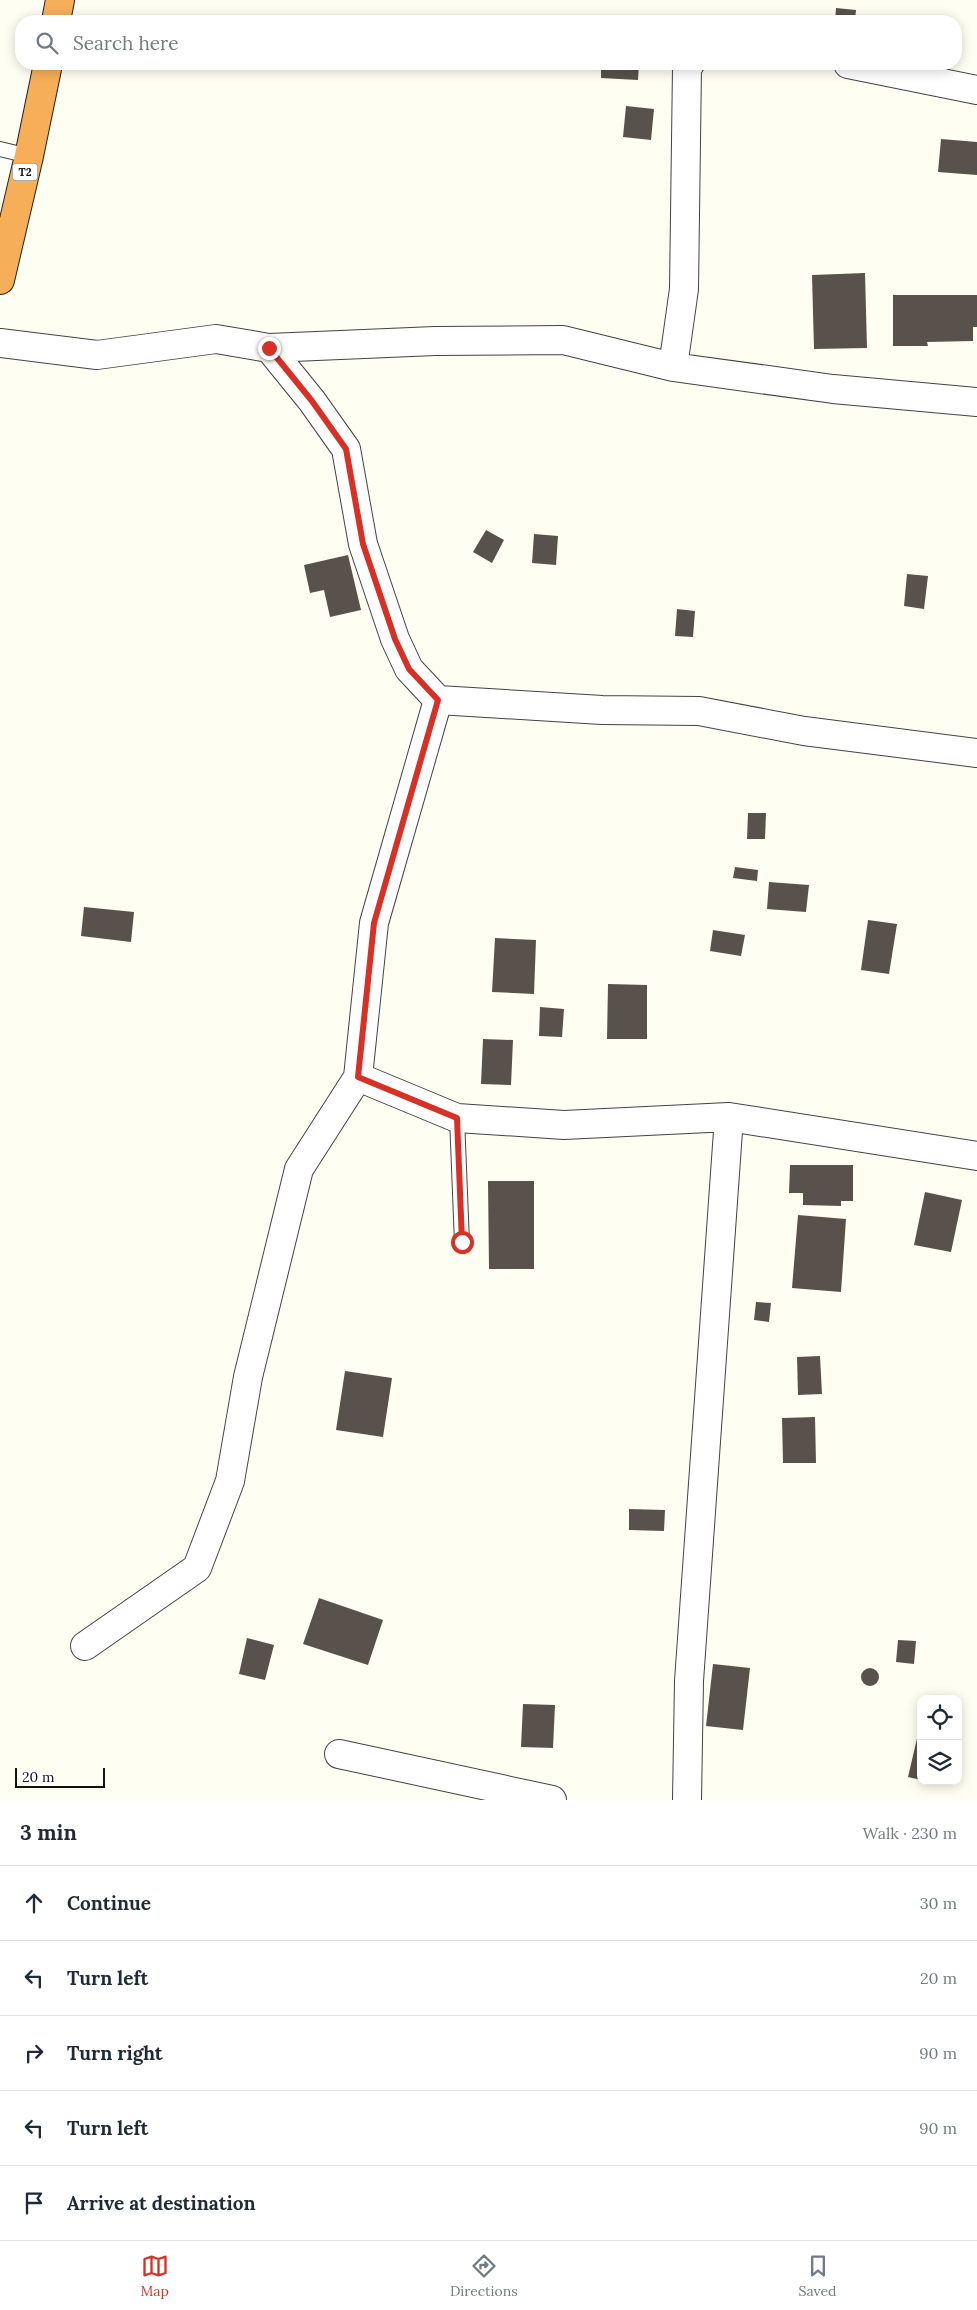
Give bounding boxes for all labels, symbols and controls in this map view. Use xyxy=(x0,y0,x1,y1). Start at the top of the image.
search box xyxy=(15,15,962,70)
icon: search xyxy=(33,29,61,57)
text: Search here xyxy=(73,31,179,55)
road number: T2 xyxy=(12,163,38,180)
route end xyxy=(258,337,281,360)
route start xyxy=(451,1231,474,1254)
map controls xyxy=(917,1695,962,1785)
button: locate xyxy=(917,1695,962,1740)
button: layers xyxy=(917,1740,962,1785)
scale bar xyxy=(15,1765,105,1788)
text: 20 m xyxy=(22,1768,54,1786)
text: 3 min xyxy=(20,1819,77,1846)
text: Walk · 230 m xyxy=(862,1823,957,1843)
icon: ahead xyxy=(20,1889,48,1917)
text: Continue xyxy=(67,1891,151,1915)
text: 30 m xyxy=(920,1893,957,1913)
icon: left xyxy=(20,1964,48,1992)
text: Turn left xyxy=(67,1966,148,1990)
text: 20 m xyxy=(920,1968,957,1988)
icon: right xyxy=(20,2039,48,2067)
text: Turn right xyxy=(67,2041,163,2065)
text: 90 m xyxy=(919,2043,957,2063)
icon: left xyxy=(20,2114,48,2142)
text: Turn left xyxy=(67,2116,148,2140)
text: 90 m xyxy=(919,2118,957,2138)
icon: arrive xyxy=(20,2189,48,2217)
text: Arrive at destination xyxy=(67,2191,256,2215)
tab: Map xyxy=(140,2252,169,2300)
tab: Directions xyxy=(450,2252,518,2300)
tab: Saved xyxy=(799,2252,837,2300)

